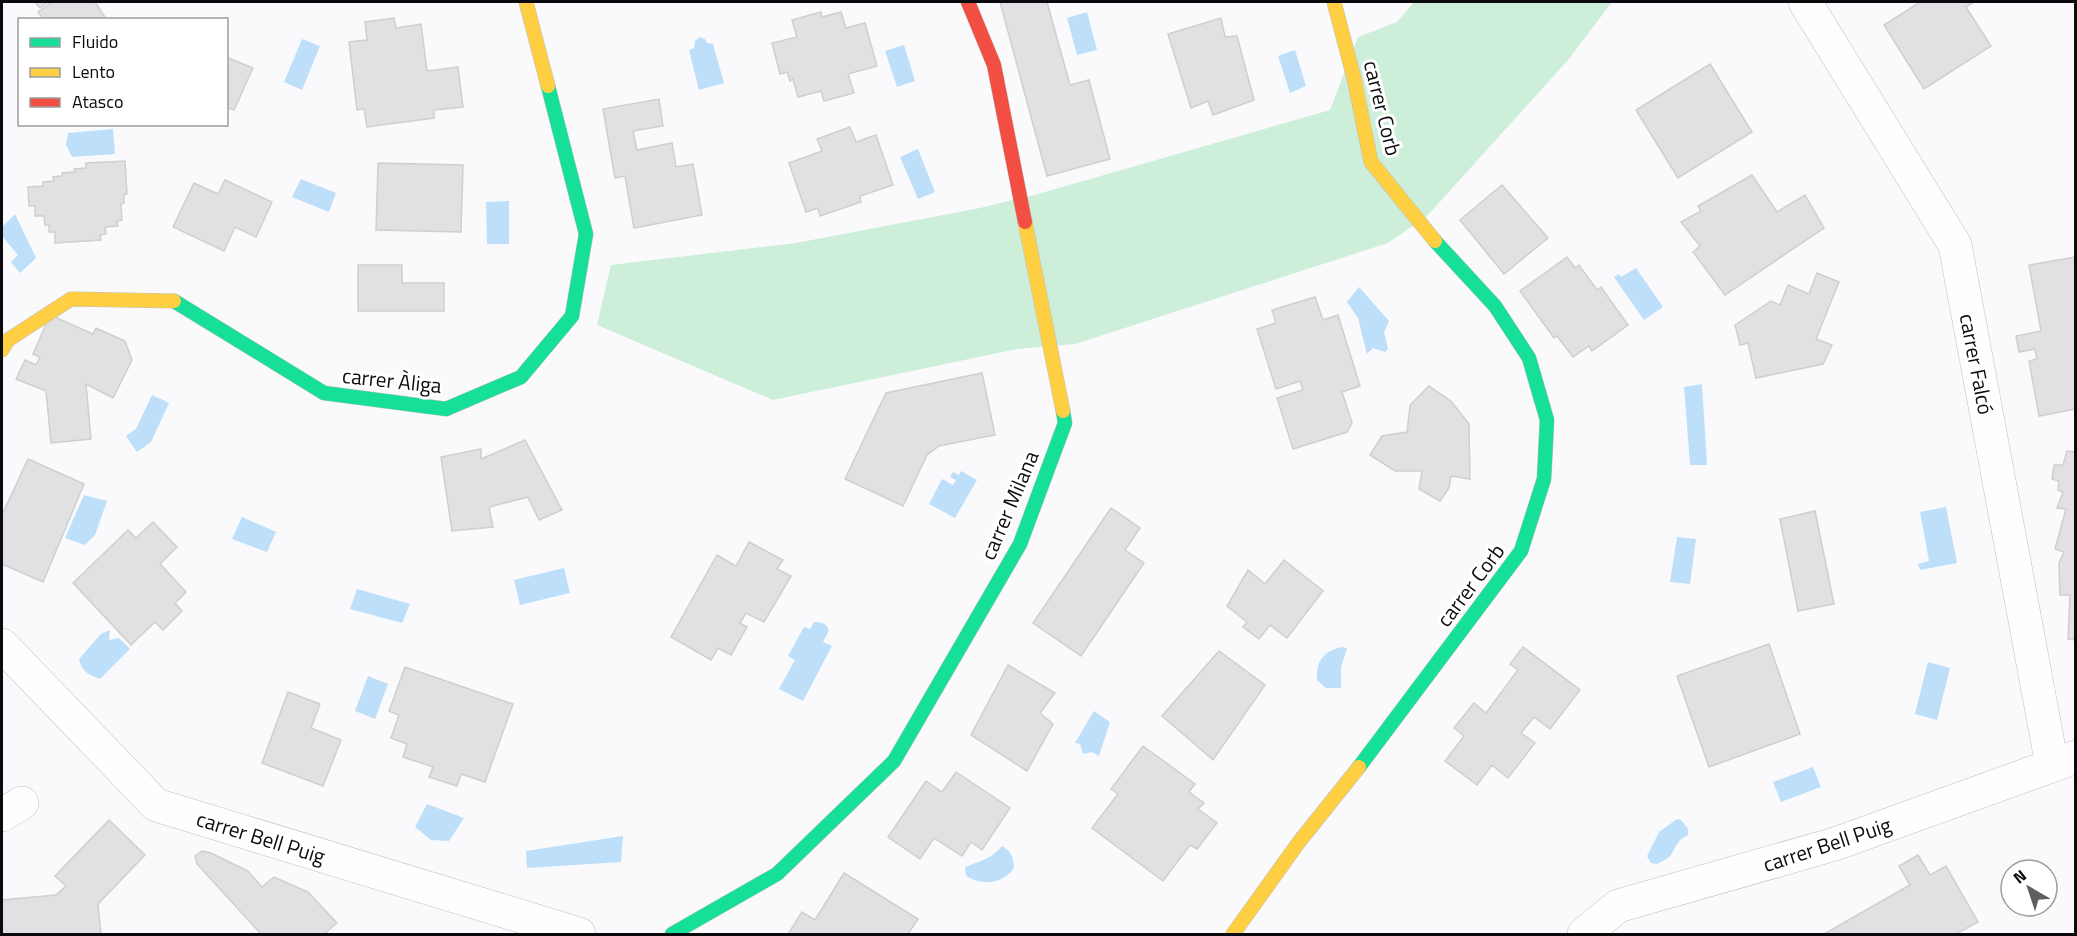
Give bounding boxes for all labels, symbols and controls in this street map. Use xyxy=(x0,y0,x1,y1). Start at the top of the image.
legend xyxy=(18,18,228,126)
text: Fluido xyxy=(72,28,118,55)
street label: carrer Corb xyxy=(1356,57,1410,159)
text: Lento xyxy=(72,58,115,85)
text: Atasco xyxy=(72,88,123,115)
street label: carrer Falcó xyxy=(1952,311,2002,417)
street label: carrer Àliga xyxy=(341,359,444,401)
street label: carrer Milana xyxy=(972,445,1047,565)
street label: carrer Corb xyxy=(1428,537,1512,633)
street label: carrer Bell Puig xyxy=(193,802,330,872)
street label: carrer Bell Puig xyxy=(1759,808,1896,880)
north arrow xyxy=(1999,858,2059,918)
text: N xyxy=(2008,864,2031,889)

